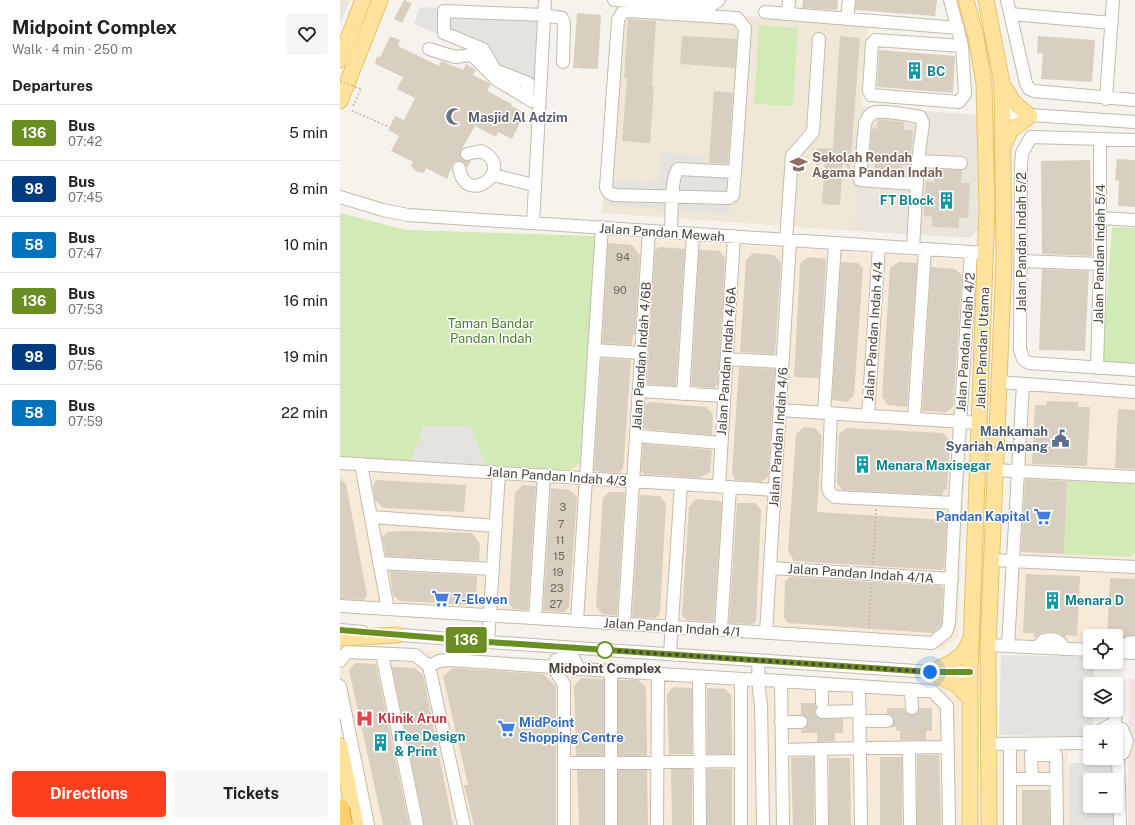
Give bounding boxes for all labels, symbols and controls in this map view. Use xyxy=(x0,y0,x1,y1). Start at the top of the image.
button: heart xyxy=(286,13,328,55)
text: Midpoint Complex xyxy=(12,16,177,38)
text: Walk · 4 min · 250 m xyxy=(12,42,132,57)
building icon: BC xyxy=(904,61,924,81)
place label: BC xyxy=(927,64,945,79)
text: Departures xyxy=(12,77,93,94)
mosque icon: Masjid Al Adzim xyxy=(445,107,465,127)
place label: Masjid Al Adzim xyxy=(468,110,568,125)
text: Bus xyxy=(68,117,95,134)
text: 5 min xyxy=(289,124,328,141)
text: 136 xyxy=(22,125,46,141)
text: 07:42 xyxy=(68,134,102,149)
place label: Sekolah Rendah Agama Pandan Indah xyxy=(812,150,942,180)
school or university icon: Sekolah Rendah Agama Pandan Indah xyxy=(789,154,809,174)
street label: Jalan Pandan Indah 5/2 xyxy=(1014,172,1029,312)
text: Bus xyxy=(68,173,95,190)
text: 8 min xyxy=(289,180,328,197)
text: 98 xyxy=(25,181,43,197)
street label: Jalan Pandan Indah 5/4 xyxy=(1091,184,1108,324)
text: 07:45 xyxy=(68,190,103,205)
building icon: FT Block xyxy=(937,190,957,210)
place label: FT Block xyxy=(880,193,934,208)
street label: Jalan Pandan Mewah xyxy=(599,221,725,244)
text: Bus xyxy=(68,229,95,246)
text: 10 min xyxy=(284,236,328,253)
text: 58 xyxy=(25,237,43,253)
text: 07:47 xyxy=(68,246,102,261)
house number: 94 xyxy=(616,251,630,263)
street label: Jalan Pandan Indah 4/4 xyxy=(861,261,886,401)
street label: Jalan Pandan Indah 4/2 xyxy=(953,272,978,412)
street label: Jalan Pandan Indah 4/6B xyxy=(629,281,654,431)
house number: 90 xyxy=(613,284,627,296)
text: Bus xyxy=(68,285,95,302)
street label: Jalan Pandan Indah 4/6A xyxy=(714,286,739,436)
street label: Jalan Pandan Utama xyxy=(973,287,992,409)
text: 16 min xyxy=(283,292,328,309)
text: 136 xyxy=(22,293,46,309)
text: 07:53 xyxy=(68,302,103,317)
park label: Taman Bandar Pandan Indah xyxy=(448,316,534,346)
text: Bus xyxy=(68,341,95,358)
text: 19 min xyxy=(283,348,328,365)
text: 98 xyxy=(25,349,43,365)
text: 07:56 xyxy=(68,358,103,373)
street label: Jalan Pandan Indah 4/6 xyxy=(766,367,791,507)
text: Bus xyxy=(68,397,95,414)
text: 22 min xyxy=(281,404,328,421)
text: 58 xyxy=(25,405,43,421)
text: 07:59 xyxy=(68,414,103,429)
place label: Mahkamah Syariah Ampang xyxy=(946,424,1048,454)
public building icon: Mahkamah Syariah Ampang xyxy=(1051,428,1071,448)
building icon: Menara Maxisegar xyxy=(853,455,873,475)
place label: Menara Maxisegar xyxy=(876,458,992,473)
street label: Jalan Pandan Indah 4/3 xyxy=(487,464,627,489)
house number: 3 xyxy=(560,501,567,513)
supermarket icon: Pandan Kapital xyxy=(1033,506,1053,526)
place label: Pandan Kapital xyxy=(936,509,1030,524)
house number: 7 xyxy=(558,518,565,530)
house number: 11 xyxy=(556,534,564,546)
house number: 15 xyxy=(553,550,565,562)
street label: Jalan Pandan Indah 4/1A xyxy=(787,561,935,586)
house number: 19 xyxy=(552,566,564,578)
house number: 23 xyxy=(550,582,564,594)
supermarket icon: 7-Eleven xyxy=(430,589,450,609)
building icon: Menara D xyxy=(1042,590,1062,610)
place label: 7-Eleven xyxy=(453,592,507,607)
place label: Menara D xyxy=(1065,593,1124,608)
house number: 27 xyxy=(549,598,563,610)
street label: Jalan Pandan Indah 4/1 xyxy=(603,615,741,640)
line badge: 136 xyxy=(443,627,489,653)
map controls xyxy=(1083,629,1123,813)
button: locate xyxy=(1083,629,1123,669)
text: 136 xyxy=(454,632,478,648)
marker: Midpoint Complex xyxy=(596,641,614,659)
place label: Midpoint Complex xyxy=(549,661,662,676)
your location xyxy=(920,662,940,682)
button: layers xyxy=(1083,677,1123,717)
hospital icon: Klinik Arun xyxy=(355,708,375,728)
place label: Klinik Arun xyxy=(378,711,447,726)
place label: MidPoint Shopping Centre xyxy=(519,715,624,745)
supermarket icon: MidPoint Shopping Centre xyxy=(496,719,516,739)
button: + xyxy=(1083,725,1123,765)
place label: iTee Design & Print xyxy=(394,729,465,759)
building icon: iTee Design & Print xyxy=(371,733,391,753)
button: Directions xyxy=(12,771,166,817)
button: Tickets xyxy=(174,771,328,817)
button: − xyxy=(1083,773,1123,813)

